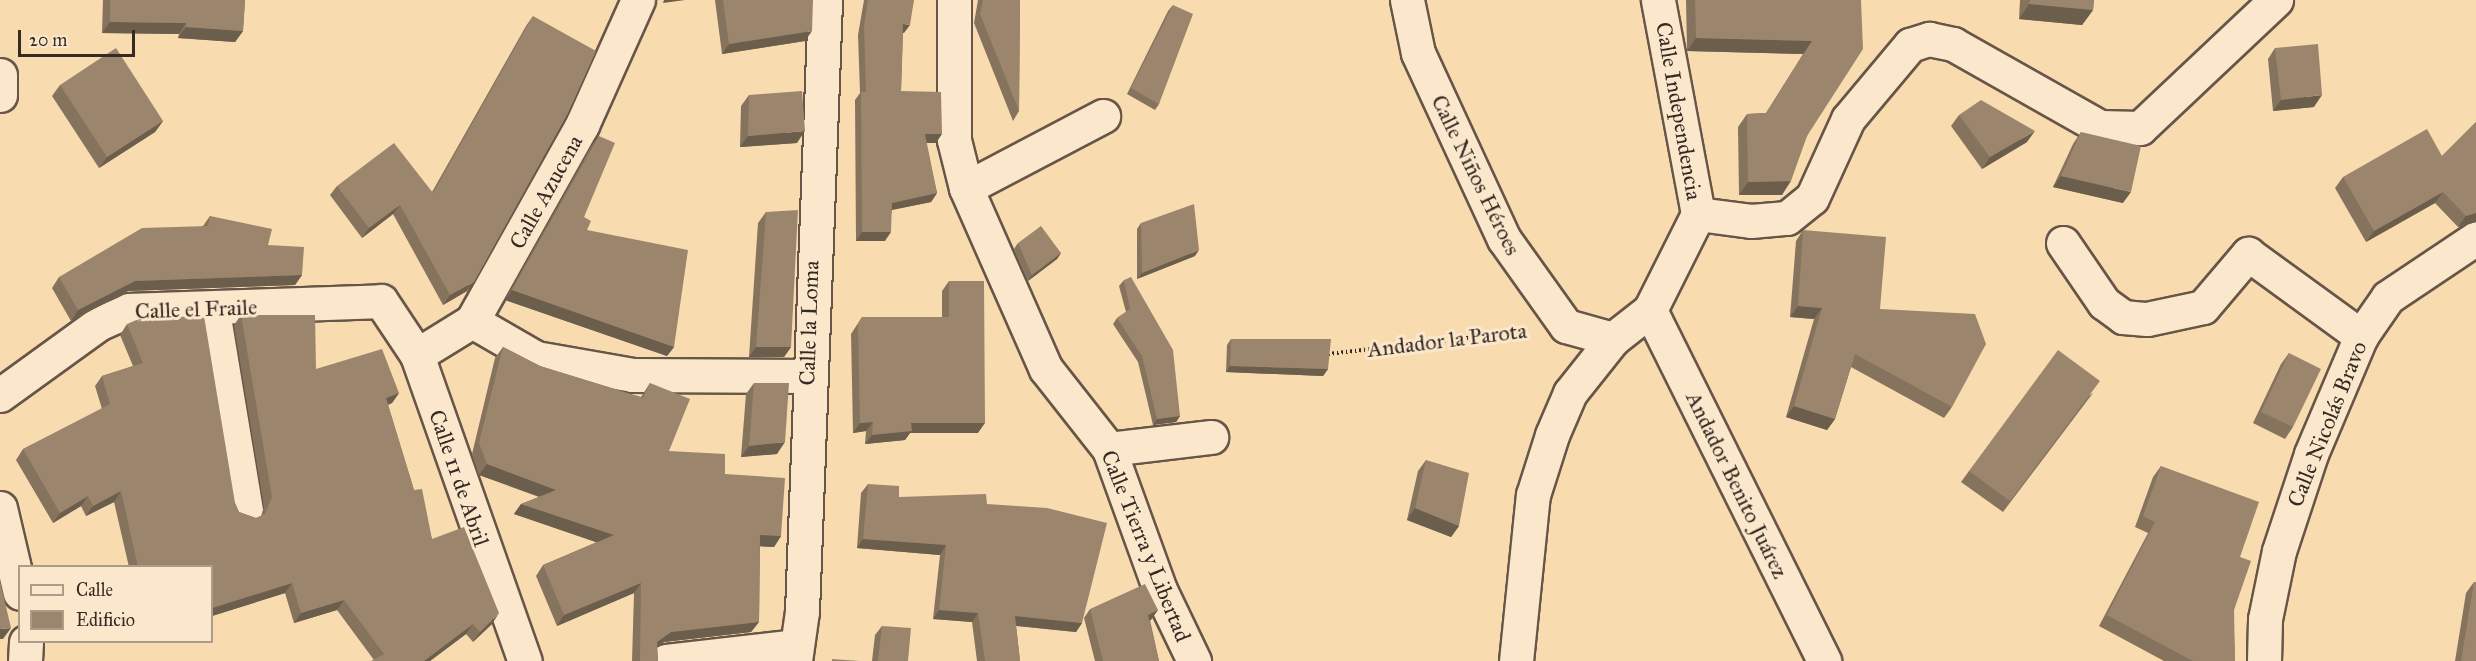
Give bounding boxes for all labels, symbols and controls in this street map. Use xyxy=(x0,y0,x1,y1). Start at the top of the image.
scale bar xyxy=(21,18,138,56)
street label: Calle Independencia xyxy=(1650,20,1708,202)
text: 20 m xyxy=(29,29,67,51)
street label: Calle Niños Héroes xyxy=(1426,91,1526,259)
street label: Calle Azucena xyxy=(504,130,588,254)
street label: Calle la Loma xyxy=(794,260,824,386)
street label: Calle el Fraile xyxy=(134,294,258,324)
street label: Andador la Parota xyxy=(1366,317,1528,363)
street label: Calle Nicolás Bravo xyxy=(2282,337,2372,511)
street label: Andador Benito Juárez xyxy=(1680,387,1794,583)
street label: Calle 11 de Abril xyxy=(423,406,495,550)
street label: Calle Tierra y Libertad xyxy=(1096,446,1196,646)
legend xyxy=(18,565,213,643)
text: Calle xyxy=(76,579,113,601)
text: Edificio xyxy=(76,609,135,631)

